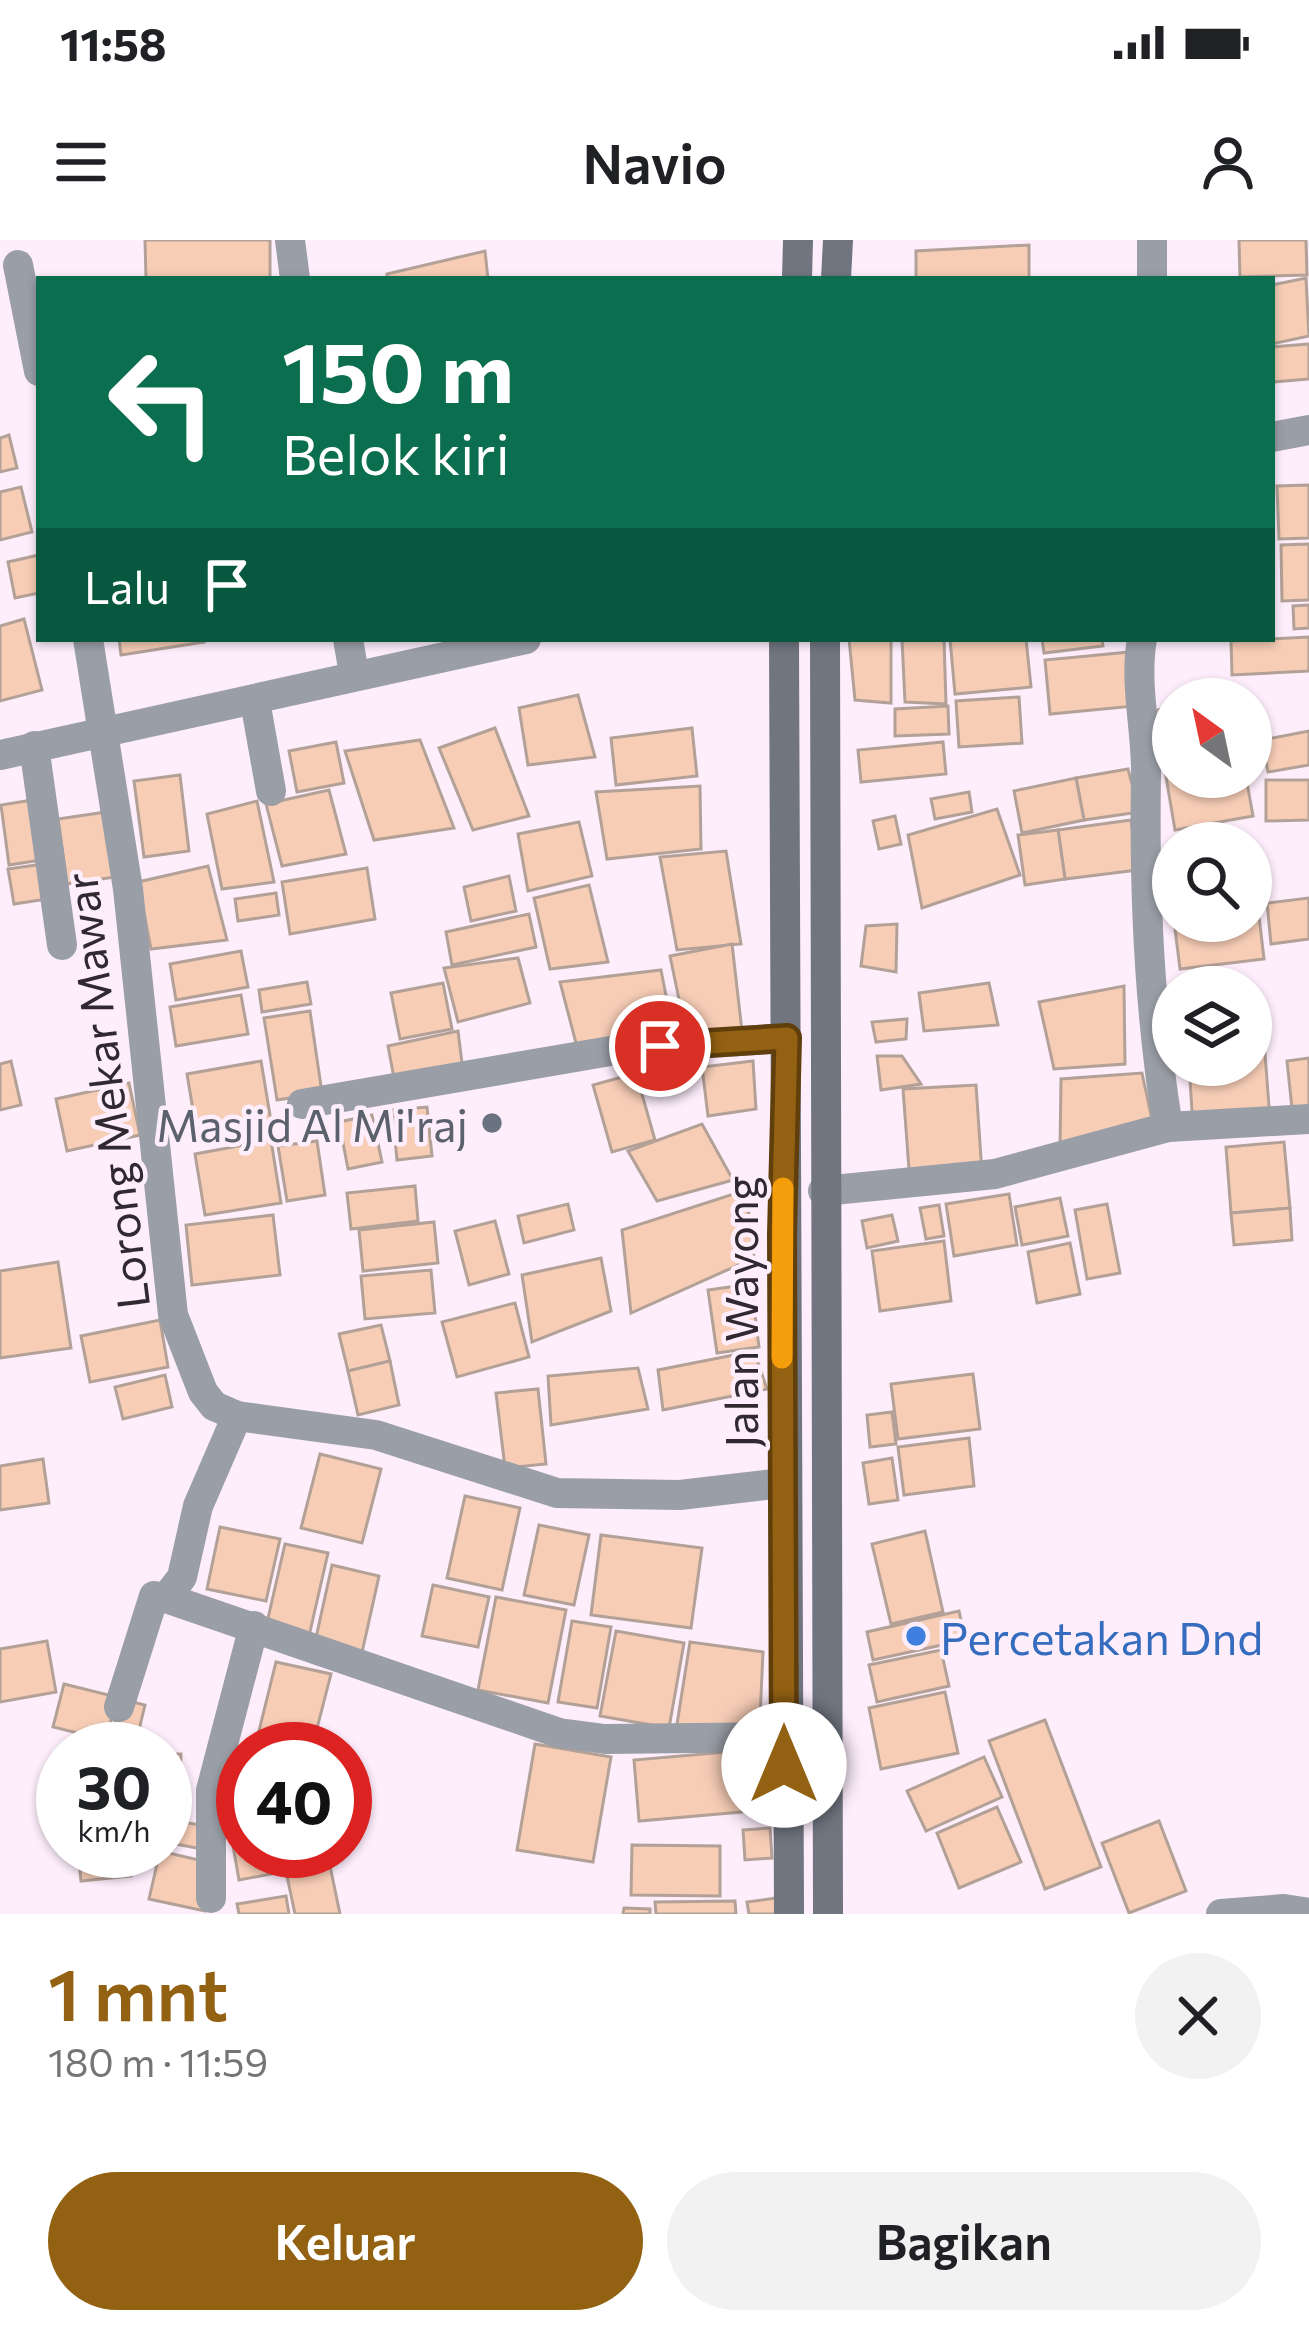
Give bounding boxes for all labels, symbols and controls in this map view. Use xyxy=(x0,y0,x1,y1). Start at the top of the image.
text: 11:58 xyxy=(60,15,167,70)
icon: menu xyxy=(48,129,114,195)
text: Navio xyxy=(582,129,727,195)
icon: person xyxy=(1195,129,1261,195)
text: 150 m xyxy=(282,318,514,420)
icon: left xyxy=(84,324,240,480)
text: Belok kiri xyxy=(282,420,510,486)
icon: arrive xyxy=(194,552,260,618)
text: Lalu xyxy=(84,558,170,613)
north arrow xyxy=(1152,678,1272,798)
map controls xyxy=(1152,678,1272,1086)
button: search xyxy=(1152,822,1272,942)
street label: Lorong Mekar Mawar xyxy=(51,870,159,1312)
button: layers xyxy=(1152,966,1272,1086)
pin xyxy=(609,995,711,1097)
icon: arrive xyxy=(627,1013,693,1079)
place label: Masjid Al Mi'raj xyxy=(156,1096,468,1151)
marker: Masjid Al Mi'raj xyxy=(479,1110,505,1136)
street label: Jalan Wayong xyxy=(712,1176,767,1448)
place label: Percetakan Dnd xyxy=(940,1609,1263,1664)
marker: Percetakan Dnd xyxy=(903,1623,929,1649)
position arrow xyxy=(721,1702,847,1828)
speed limit sign: 40 xyxy=(216,1722,372,1878)
text: 30 xyxy=(77,1748,151,1821)
text: km/h xyxy=(78,1811,150,1848)
text: 1 mnt xyxy=(48,1948,228,2036)
button: close xyxy=(1135,1953,1261,2079)
text: 180 m · 11:59 xyxy=(48,2037,268,2085)
button: Keluar xyxy=(48,2172,643,2310)
button: Bagikan xyxy=(667,2172,1261,2310)

